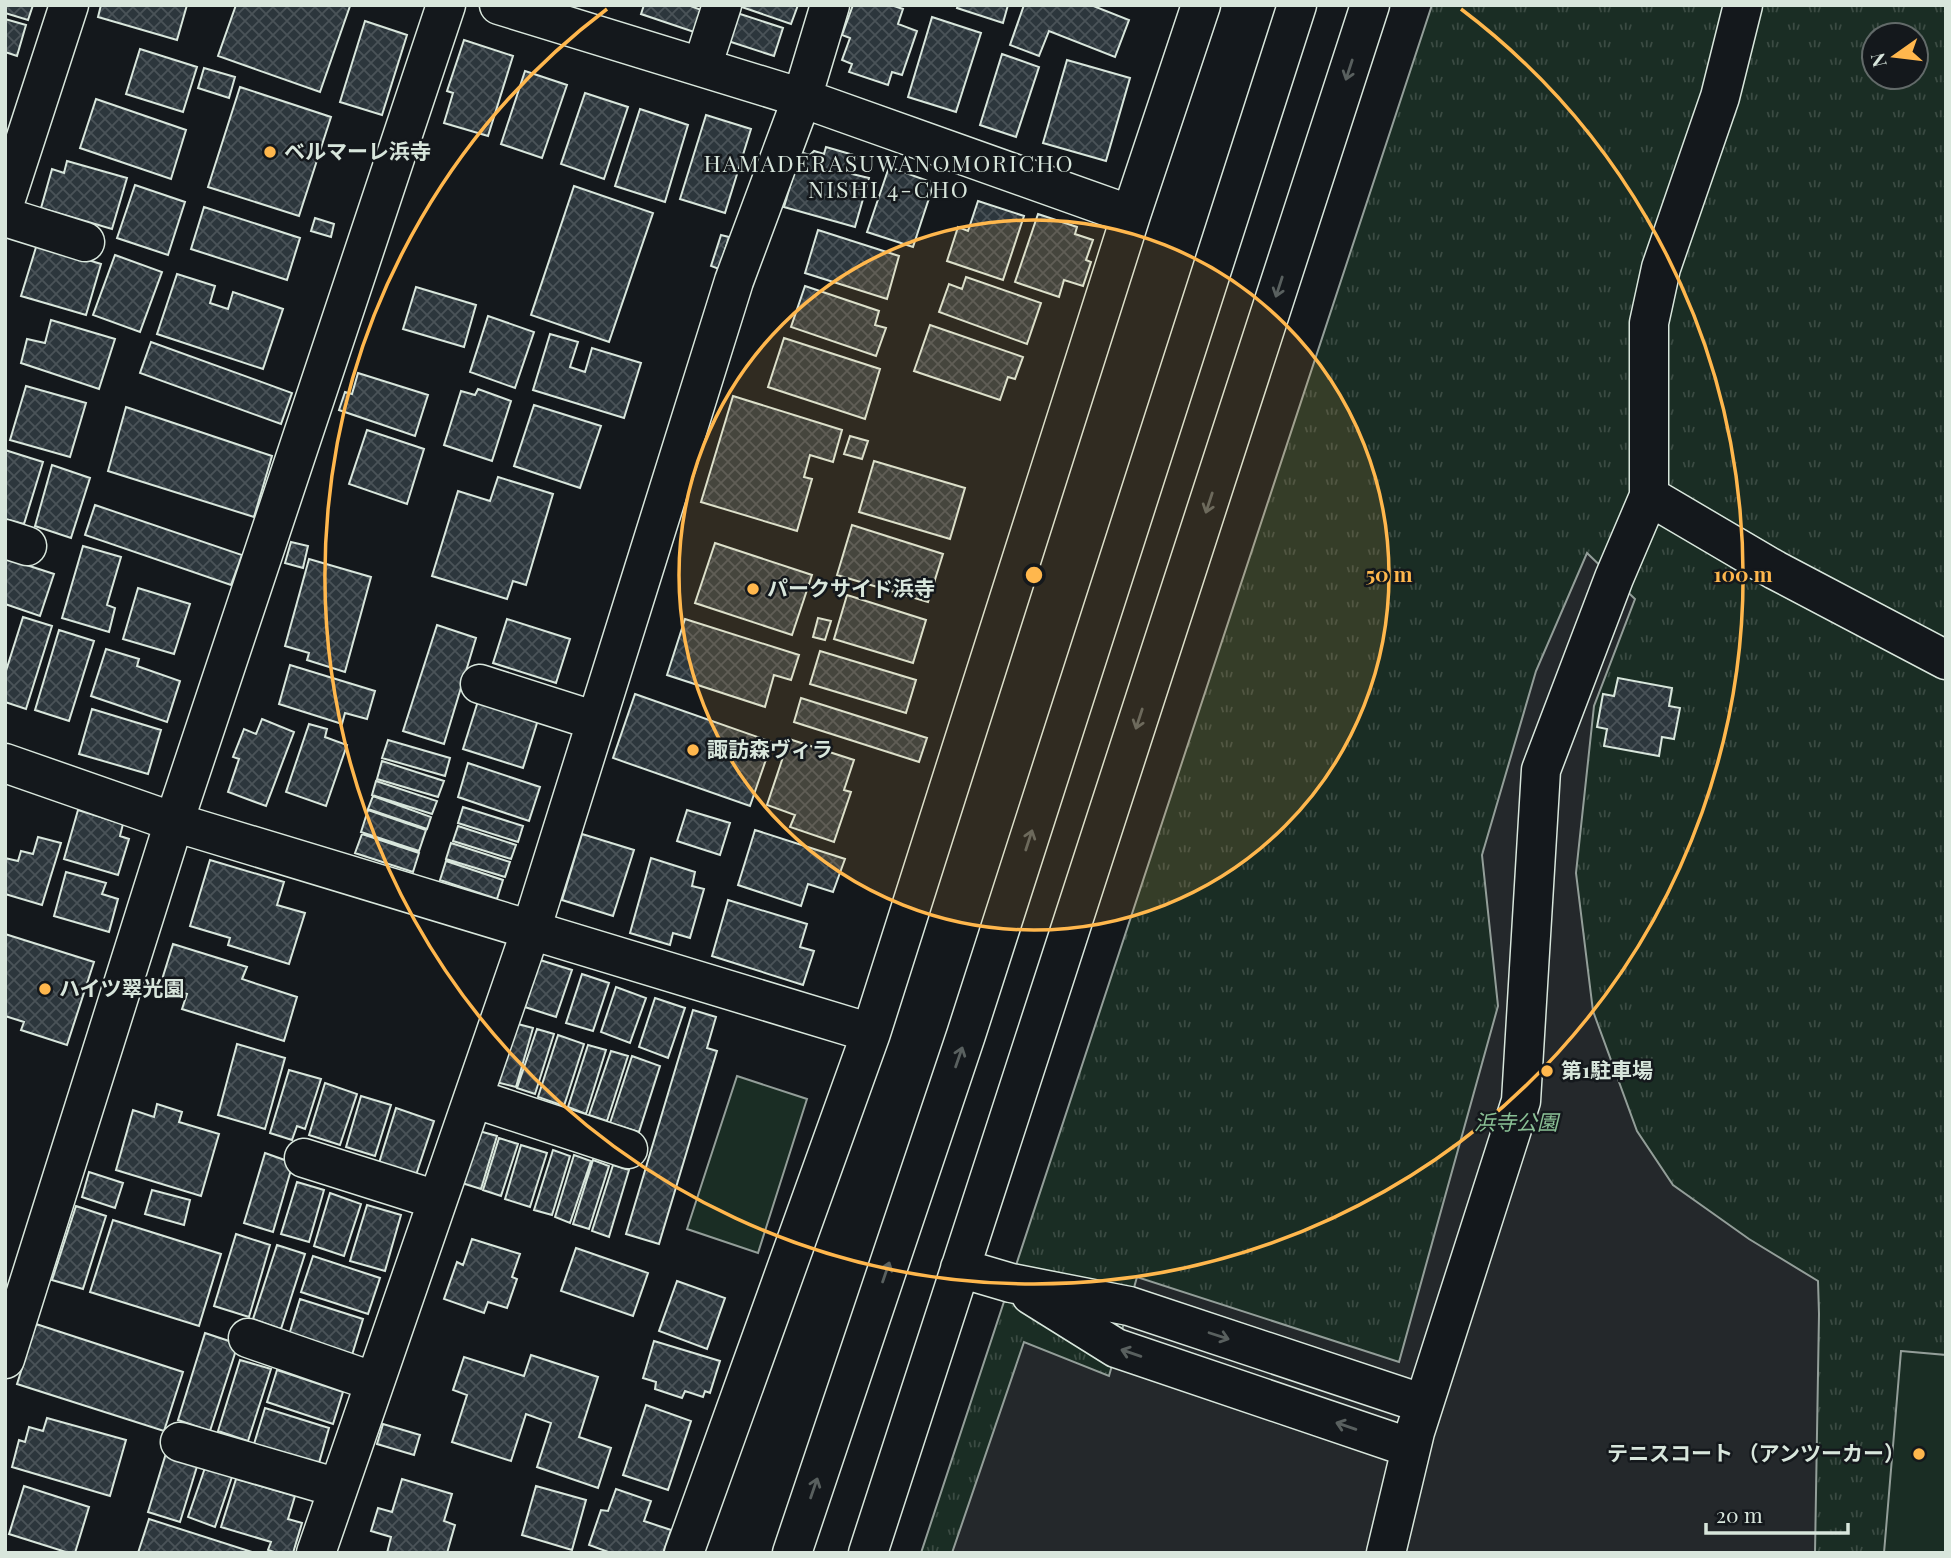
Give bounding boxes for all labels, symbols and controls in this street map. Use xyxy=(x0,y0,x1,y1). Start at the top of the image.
north arrow xyxy=(1860,21,1930,91)
text: N xyxy=(1863,50,1892,70)
one-way arrow xyxy=(1342,59,1355,81)
place label: ベルマーレ浜寺 xyxy=(284,136,431,164)
marker: ベルマーレ浜寺 xyxy=(262,144,278,160)
district label: HAMADERASUWANOMORICHO NISHI 4-CHO xyxy=(703,147,1075,204)
one-way arrow xyxy=(1272,275,1284,297)
one-way arrow xyxy=(1202,492,1215,514)
text: 50 m xyxy=(1365,559,1413,587)
text: 100 m xyxy=(1713,559,1773,587)
centre of rings xyxy=(1022,563,1046,587)
place label: パークサイド浜寺 xyxy=(767,573,935,601)
marker: パークサイド浜寺 xyxy=(745,581,761,597)
one-way arrow xyxy=(1131,708,1144,730)
place label: 諏訪森ヴィラ xyxy=(707,734,833,762)
marker: 諏訪森ヴィラ xyxy=(685,742,701,758)
one-way arrow xyxy=(1024,830,1036,852)
place label: ハイツ翠光園 xyxy=(59,973,185,1001)
marker: ハイツ翠光園 xyxy=(37,981,53,997)
one-way arrow xyxy=(953,1046,966,1068)
place label: 第1駐車場 xyxy=(1561,1055,1653,1083)
marker: 第1駐車場 xyxy=(1539,1063,1555,1079)
park label: 浜寺公園 xyxy=(1474,1107,1561,1135)
one-way arrow xyxy=(881,1262,893,1284)
one-way arrow xyxy=(1208,1331,1230,1343)
one-way arrow xyxy=(1120,1346,1142,1358)
one-way arrow xyxy=(1335,1419,1357,1432)
place label: テニスコート （アンツーカー） xyxy=(1607,1438,1905,1466)
marker: テニスコート （アンツーカー） xyxy=(1911,1446,1927,1462)
one-way arrow xyxy=(808,1477,821,1499)
scale bar xyxy=(1706,1492,1848,1536)
text: 20 m xyxy=(1716,1500,1763,1528)

